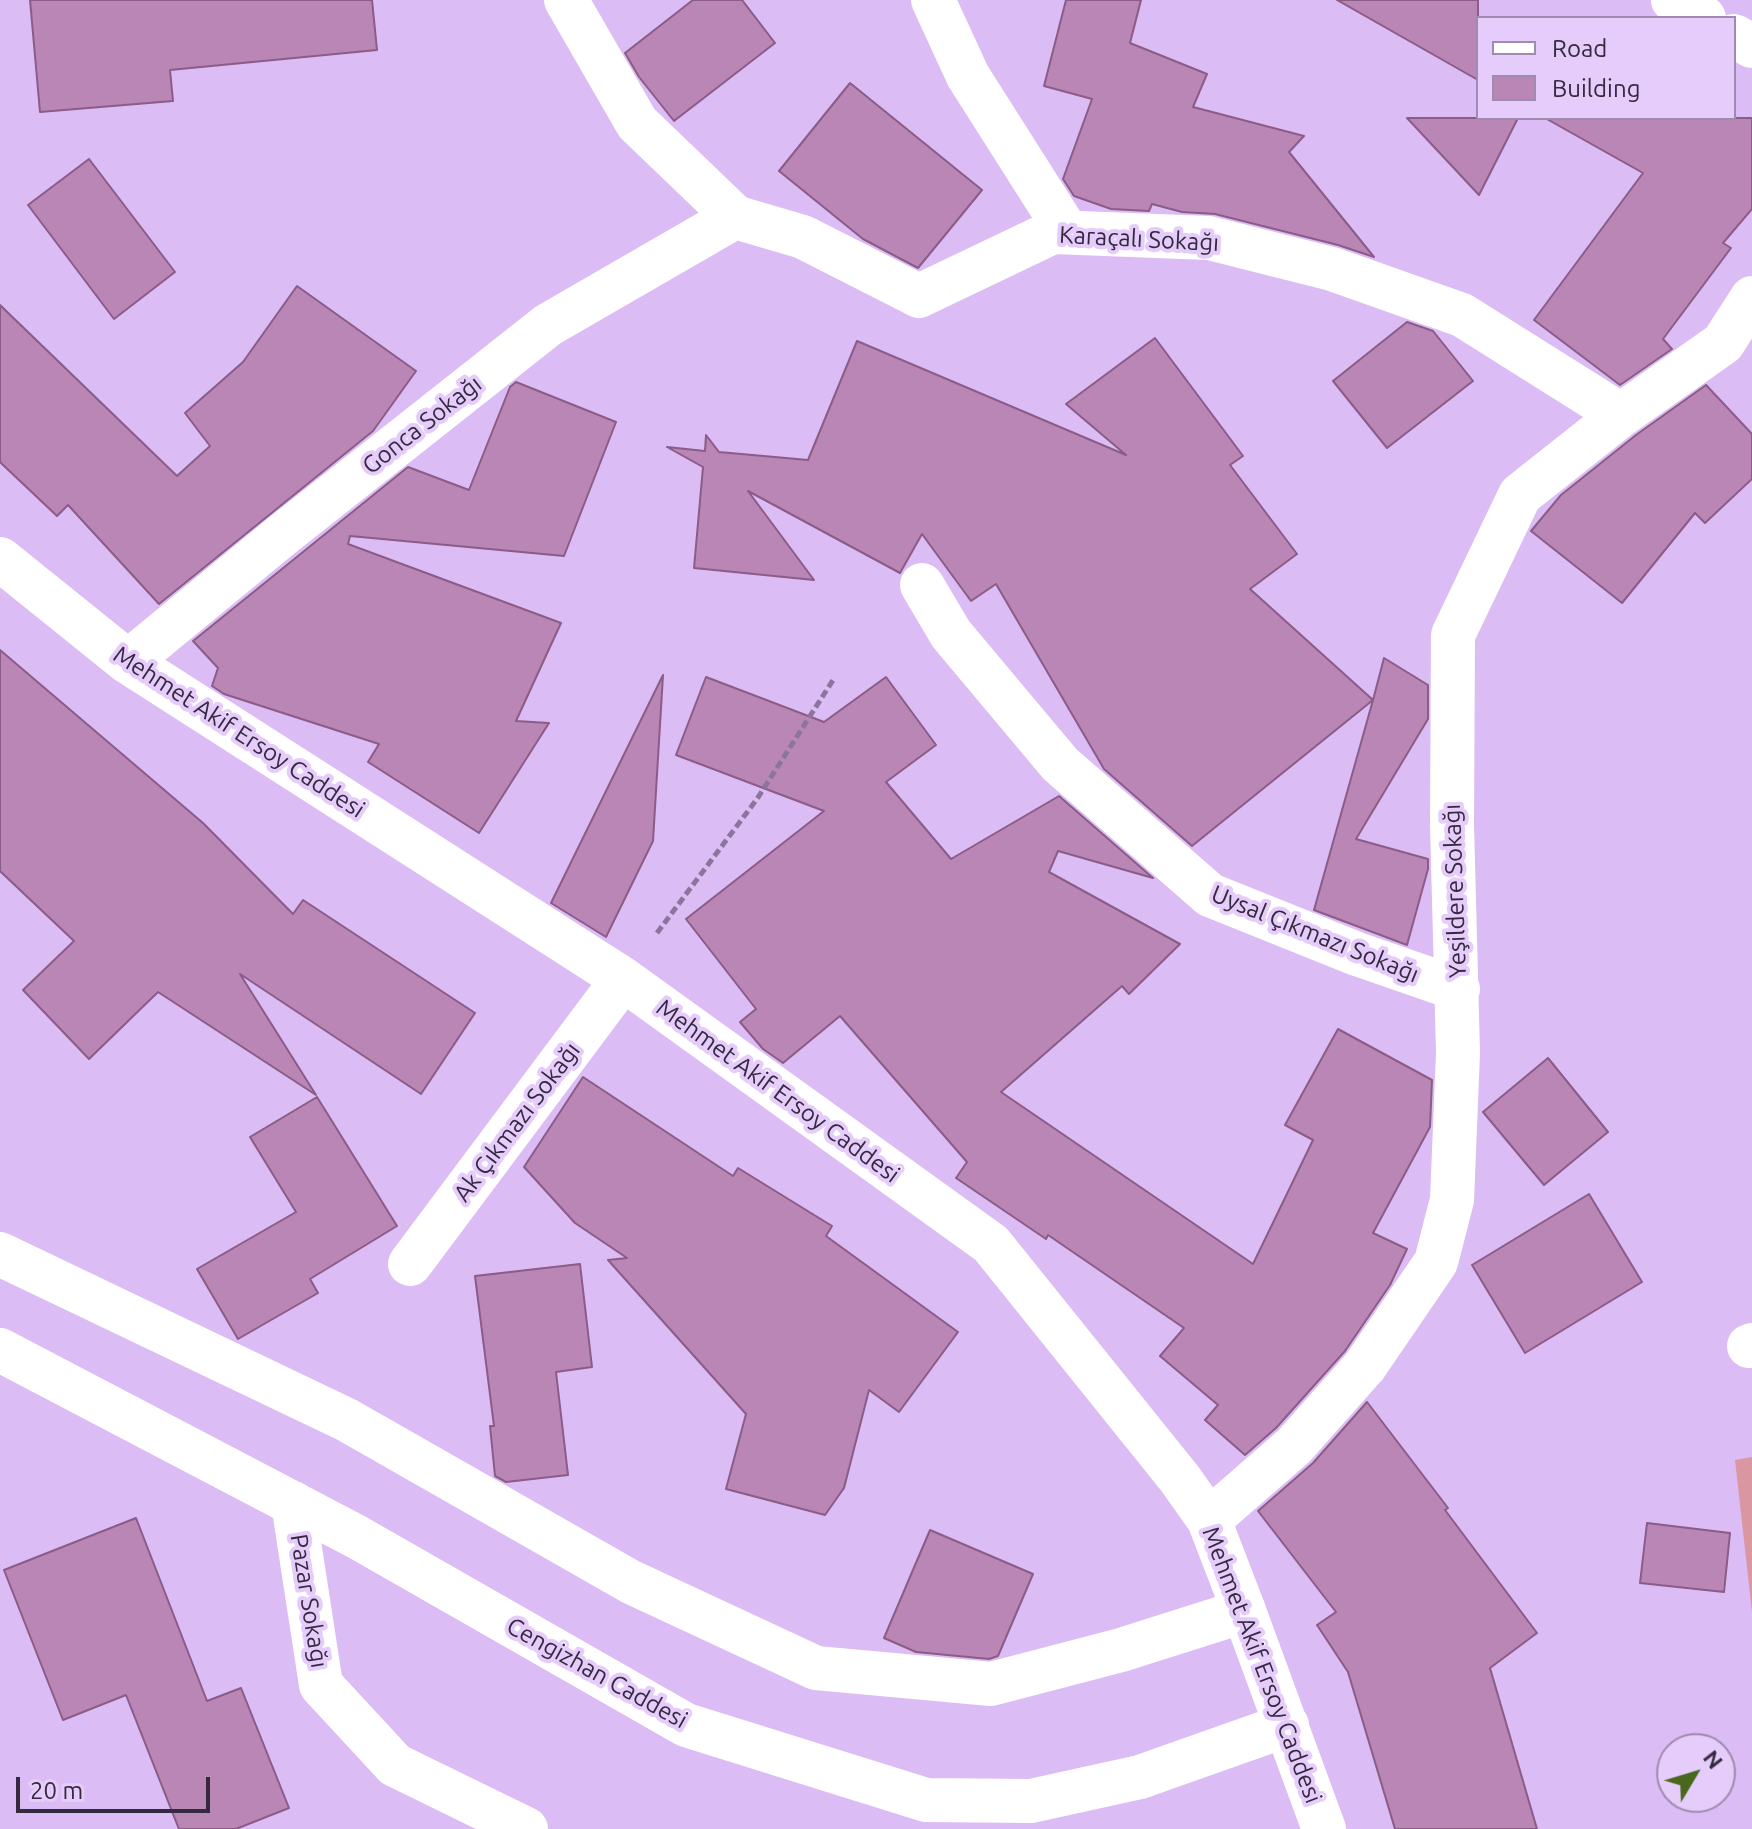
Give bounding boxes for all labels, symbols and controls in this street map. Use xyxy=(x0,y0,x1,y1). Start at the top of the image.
legend xyxy=(1476,16,1736,120)
text: Road xyxy=(1552,35,1607,62)
text: Building xyxy=(1552,75,1640,102)
street label: Karaçalı Sokağı xyxy=(1058,220,1220,258)
street label: Gonca Sokağı xyxy=(357,370,487,480)
street label: Mehmet Akif Ersoy Caddesi xyxy=(108,640,370,824)
street label: Yeşildere Sokağı xyxy=(1438,803,1472,979)
street label: Uysal Çıkmazı Sokağı xyxy=(1207,879,1423,989)
street label: Mehmet Akif Ersoy Caddesi xyxy=(651,993,905,1189)
street label: Ak Çıkmazı Sokağı xyxy=(448,1037,586,1207)
street label: Mehmet Akif Ersoy Caddesi xyxy=(1196,1523,1328,1807)
street label: Pazar Sokağı xyxy=(284,1532,334,1670)
street label: Cengizhan Caddesi xyxy=(502,1611,692,1735)
north arrow xyxy=(1656,1733,1736,1813)
text: N xyxy=(1699,1745,1729,1773)
scale bar xyxy=(20,1761,214,1811)
text: 20 m xyxy=(30,1777,83,1804)

